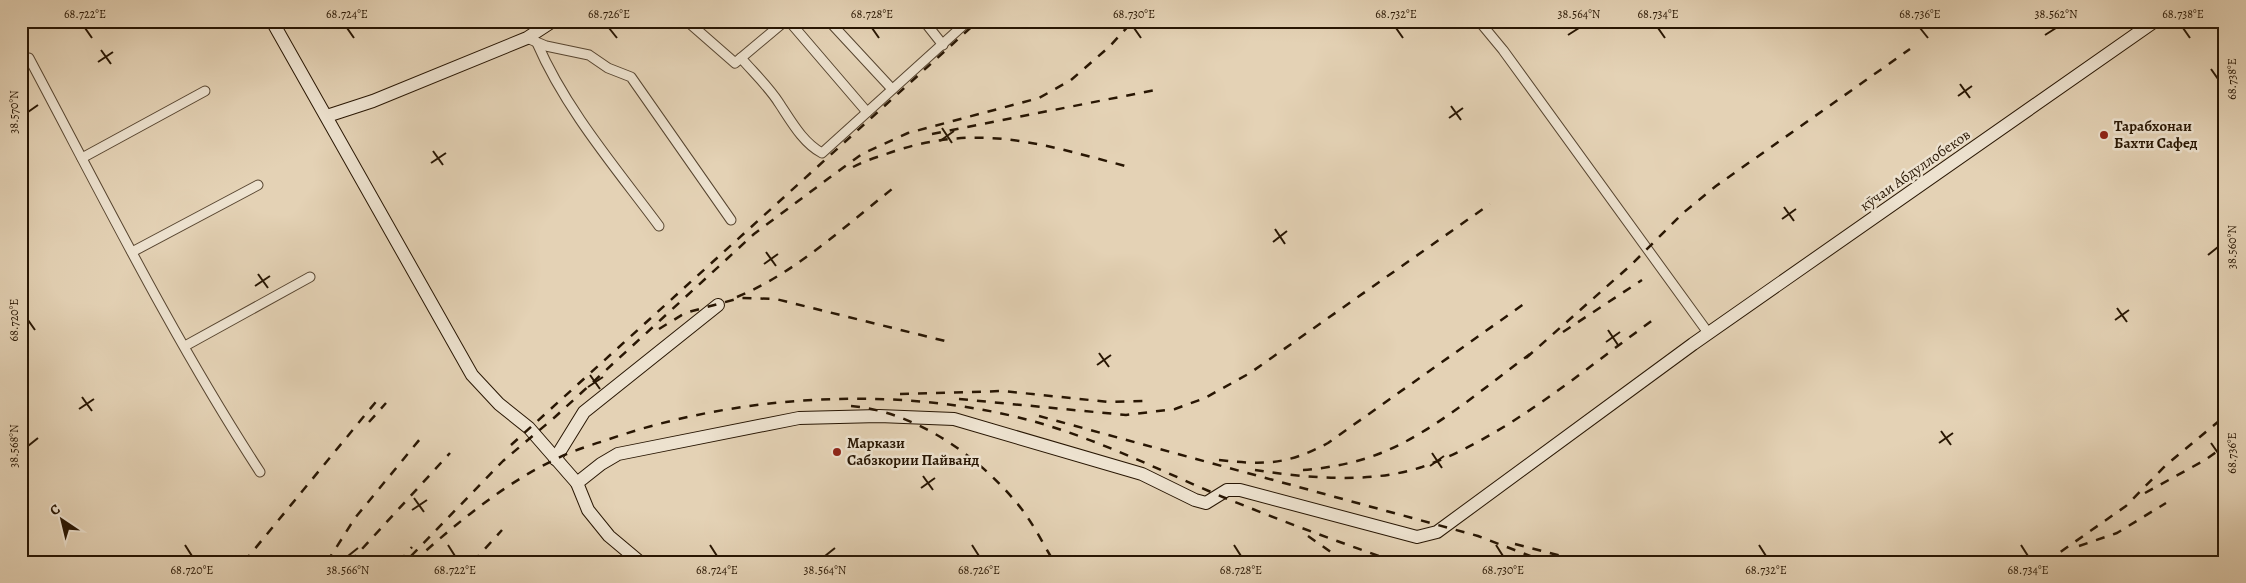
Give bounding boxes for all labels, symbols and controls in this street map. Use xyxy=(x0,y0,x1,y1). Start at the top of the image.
text: 68.722°E xyxy=(64,6,106,22)
text: 68.724°E xyxy=(326,6,368,22)
text: 68.726°E xyxy=(588,6,630,22)
text: 68.728°E xyxy=(851,6,893,22)
text: 68.730°E xyxy=(1113,6,1155,22)
text: 68.732°E xyxy=(1375,6,1417,22)
text: 38.564°N xyxy=(1558,6,1601,22)
text: 68.734°E xyxy=(1637,6,1679,22)
text: 68.736°E xyxy=(1899,6,1941,22)
text: 38.562°N xyxy=(2034,6,2078,22)
text: 68.738°E xyxy=(2162,6,2204,22)
text: 68.738°E xyxy=(2224,58,2240,100)
text: 38.570°N xyxy=(6,90,22,134)
place label: Тарабхонаи Бахти Сафед xyxy=(2114,116,2198,153)
street label: кӯчаи Абдуллобеков xyxy=(1856,124,1974,216)
marker: Тарабхонаи Бахти Сафед xyxy=(2098,129,2110,141)
text: 38.560°N xyxy=(2224,225,2240,269)
text: 68.720°E xyxy=(6,299,22,341)
text: 38.568°N xyxy=(6,424,22,468)
text: 68.736°E xyxy=(2224,432,2240,474)
place label: Маркази Сабзкории Пайванд xyxy=(847,433,980,470)
marker: Маркази Сабзкории Пайванд xyxy=(831,446,843,458)
north arrow xyxy=(38,496,88,546)
text: С xyxy=(46,499,64,520)
text: 68.720°E xyxy=(171,562,213,578)
text: 38.566°N xyxy=(327,562,370,578)
text: 68.722°E xyxy=(434,562,476,578)
text: 68.724°E xyxy=(696,562,738,578)
text: 38.564°N xyxy=(804,562,847,578)
text: 68.726°E xyxy=(958,562,1000,578)
text: 68.728°E xyxy=(1220,562,1262,578)
text: 68.730°E xyxy=(1482,562,1524,578)
text: 68.732°E xyxy=(1745,562,1787,578)
text: 68.734°E xyxy=(2007,562,2049,578)

